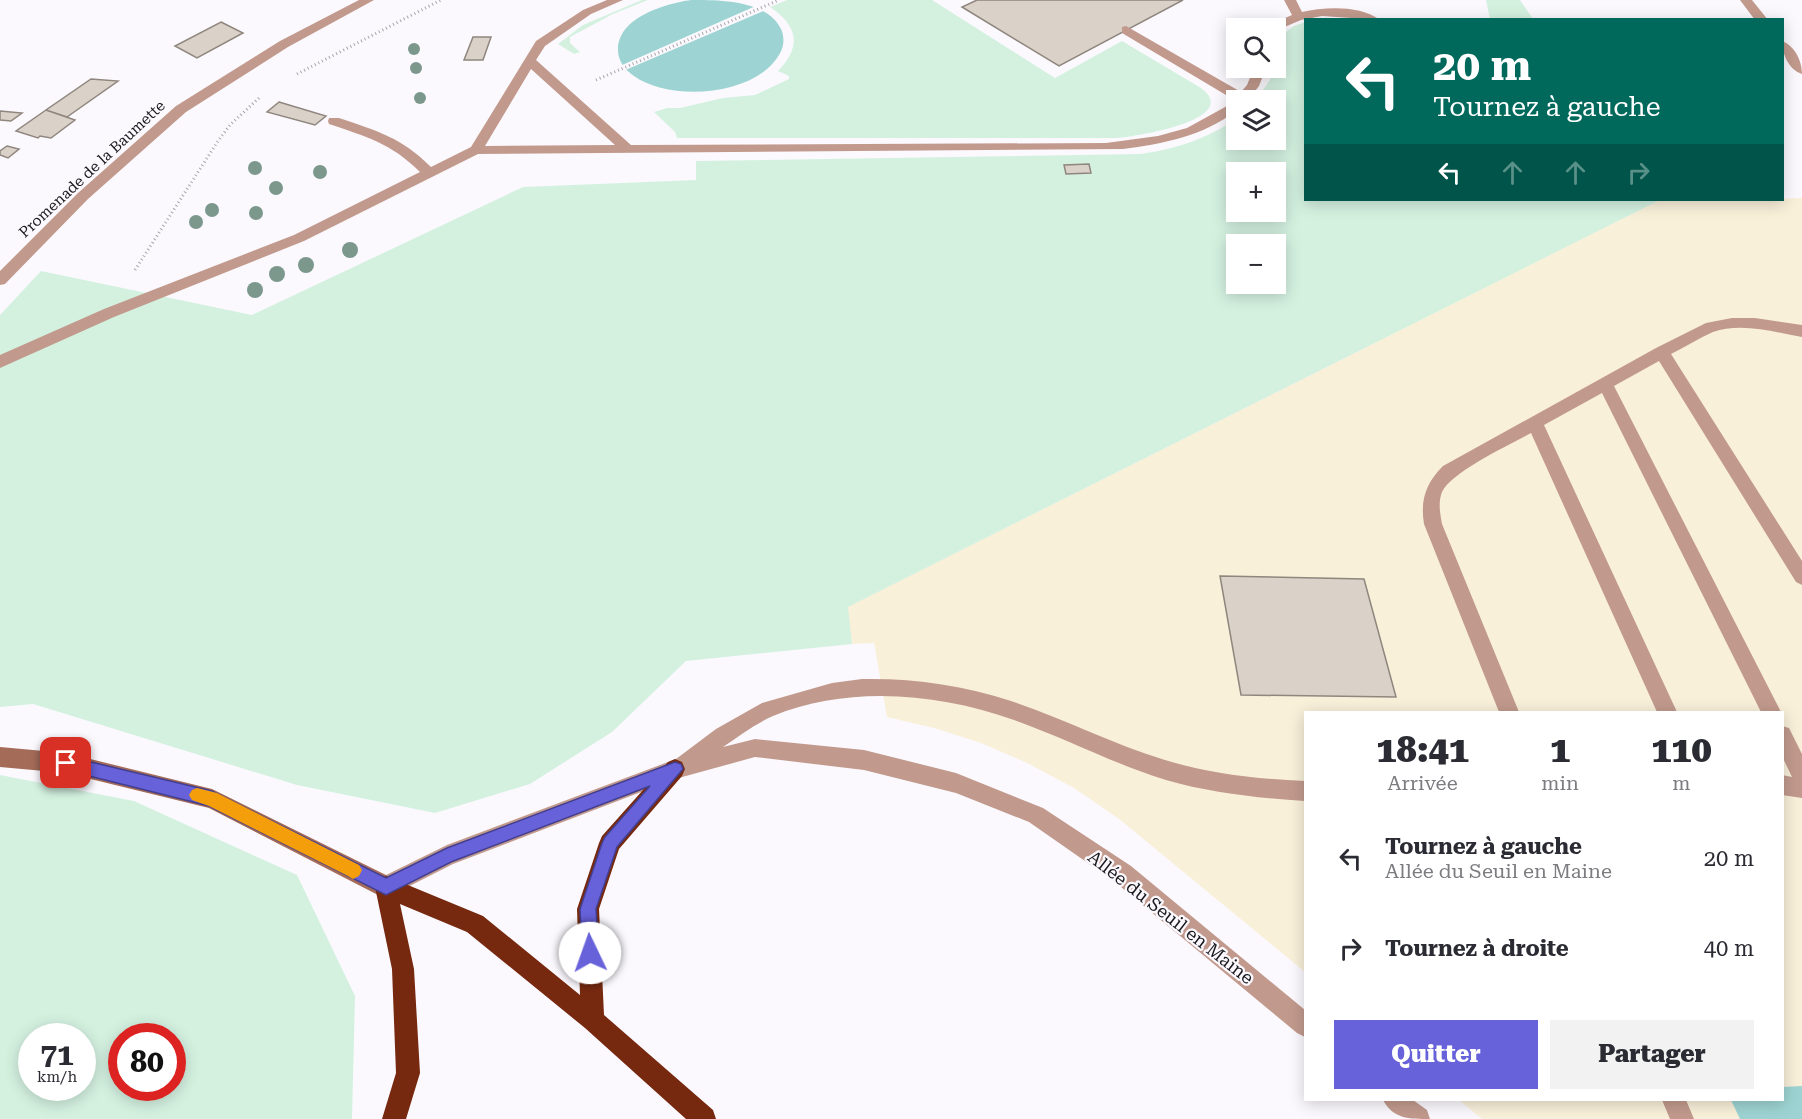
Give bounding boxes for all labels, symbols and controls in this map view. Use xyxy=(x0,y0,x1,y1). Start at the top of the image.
map controls xyxy=(1226,18,1286,294)
button: search xyxy=(1226,18,1286,78)
text: 20 m xyxy=(1433,41,1531,90)
icon: left xyxy=(1334,42,1412,120)
button: layers xyxy=(1226,90,1286,150)
text: Tournez à gauche xyxy=(1433,91,1661,123)
street label: Promenade de la Baumette xyxy=(15,97,169,241)
icon: left xyxy=(1433,156,1466,189)
icon: ahead xyxy=(1496,156,1529,189)
icon: ahead xyxy=(1559,156,1592,189)
icon: right xyxy=(1622,156,1655,189)
button: + xyxy=(1226,162,1286,222)
button: − xyxy=(1226,234,1286,294)
text: 18:41 xyxy=(1376,729,1469,771)
text: 1 xyxy=(1550,729,1570,771)
text: 110 xyxy=(1651,729,1712,771)
pin xyxy=(40,737,91,788)
icon: arrive xyxy=(49,746,82,779)
text: Arrivée xyxy=(1388,771,1458,795)
text: min xyxy=(1541,771,1579,795)
text: m xyxy=(1672,771,1691,795)
text: Tournez à gauche xyxy=(1385,834,1582,859)
icon: left xyxy=(1334,842,1367,875)
street label: Allée du Seuil en Maine xyxy=(1084,846,1258,988)
text: 20 m xyxy=(1704,846,1754,871)
text: Allée du Seuil en Maine xyxy=(1385,859,1612,883)
position arrow xyxy=(558,921,622,985)
icon: right xyxy=(1334,932,1367,965)
text: Tournez à droite xyxy=(1385,936,1569,961)
text: 40 m xyxy=(1704,936,1754,961)
button: Quitter xyxy=(1334,1020,1538,1089)
button: Partager xyxy=(1550,1020,1754,1089)
speed limit sign: 80 xyxy=(108,1023,186,1101)
text: 71 xyxy=(40,1037,74,1072)
text: km/h xyxy=(37,1068,77,1086)

